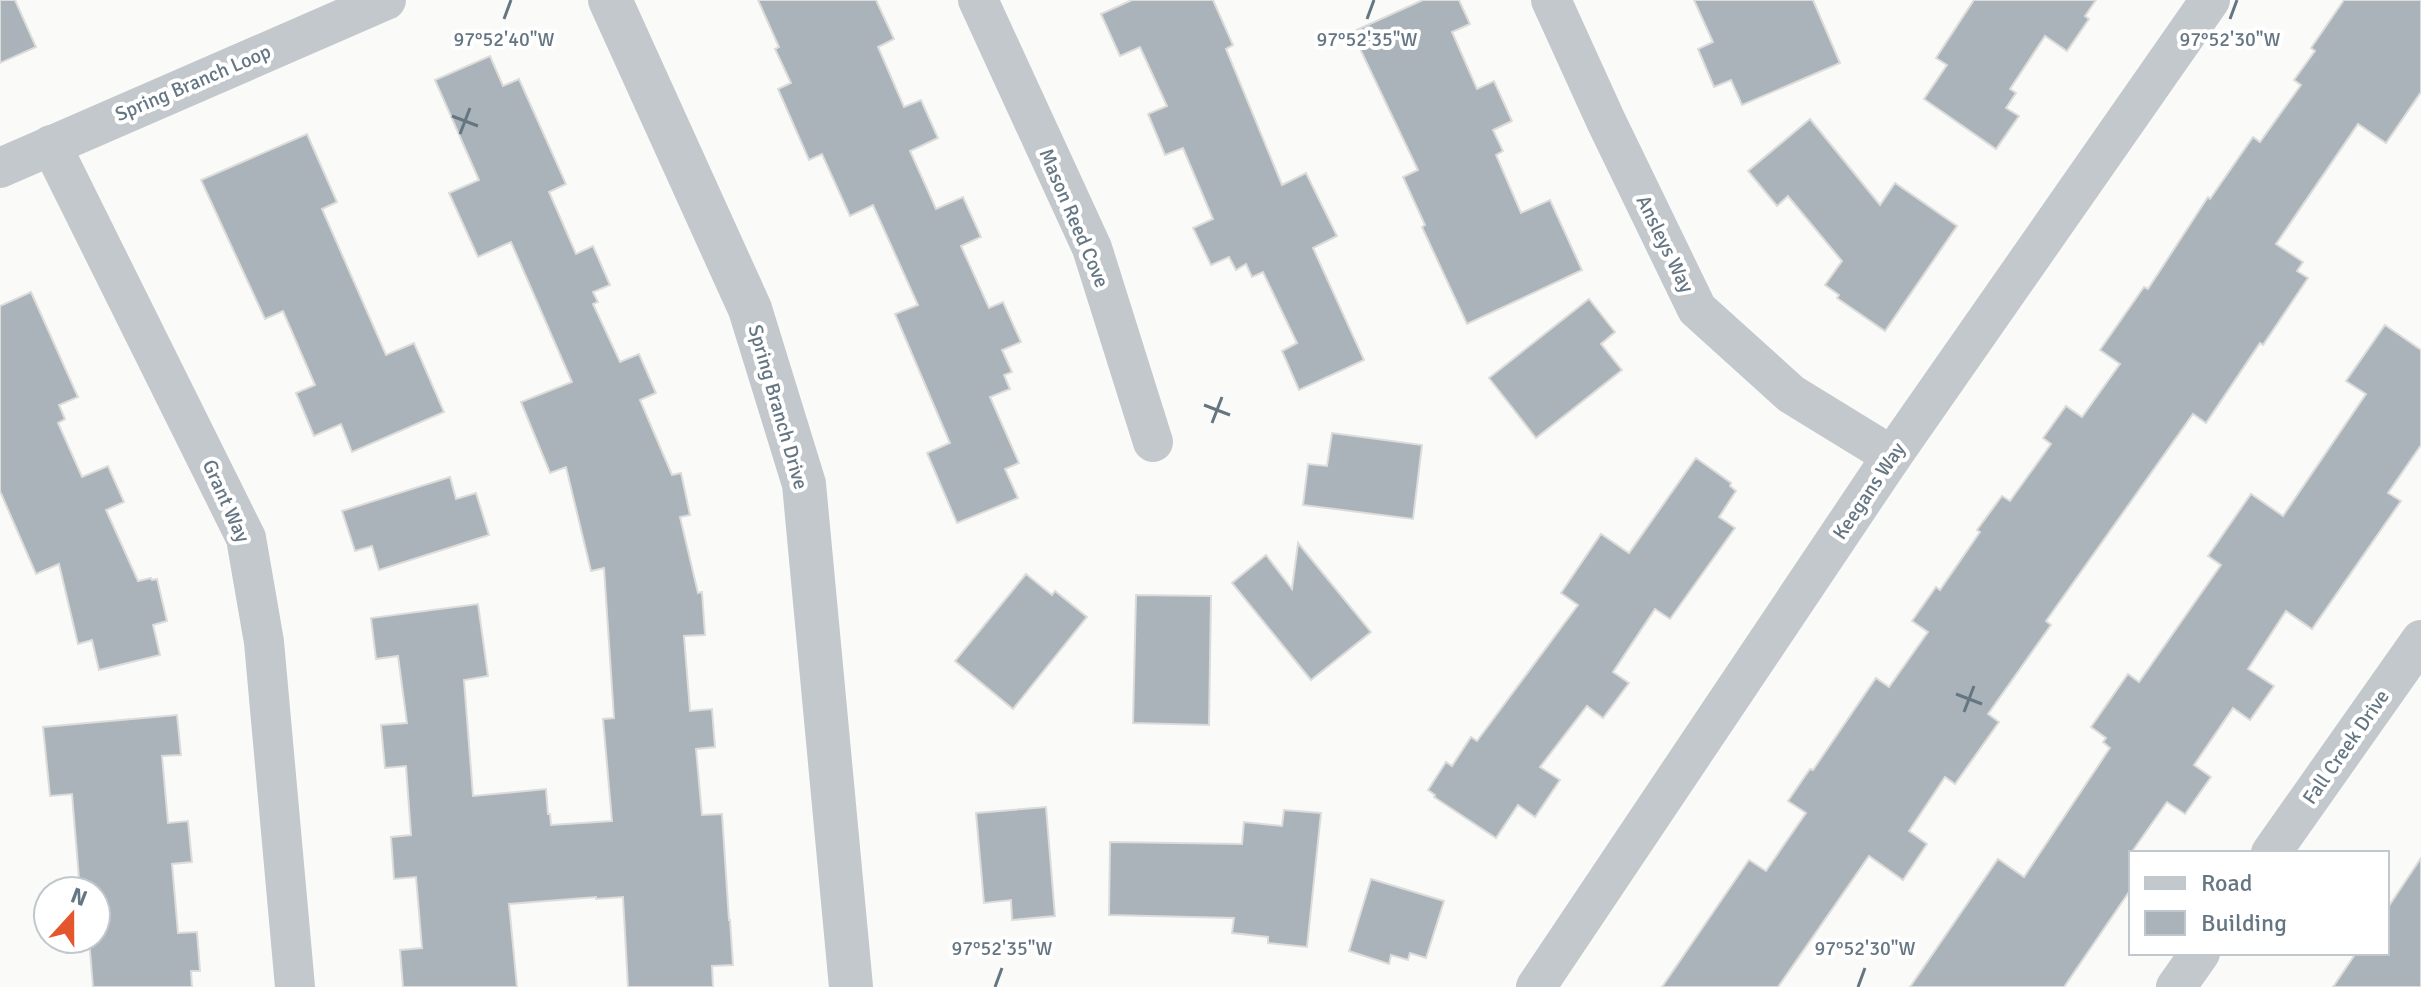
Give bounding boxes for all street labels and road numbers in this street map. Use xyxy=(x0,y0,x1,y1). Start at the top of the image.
street label: Spring Branch Loop xyxy=(111,39,275,127)
street label: Mason Reed Cove xyxy=(1033,145,1115,291)
street label: Ansleys Way xyxy=(1631,191,1700,297)
street label: Spring Branch Drive xyxy=(743,322,813,492)
street label: Keegans Way xyxy=(1827,437,1911,544)
street label: Grant Way xyxy=(197,456,256,547)
street label: Fall Creek Drive xyxy=(2297,685,2395,809)

